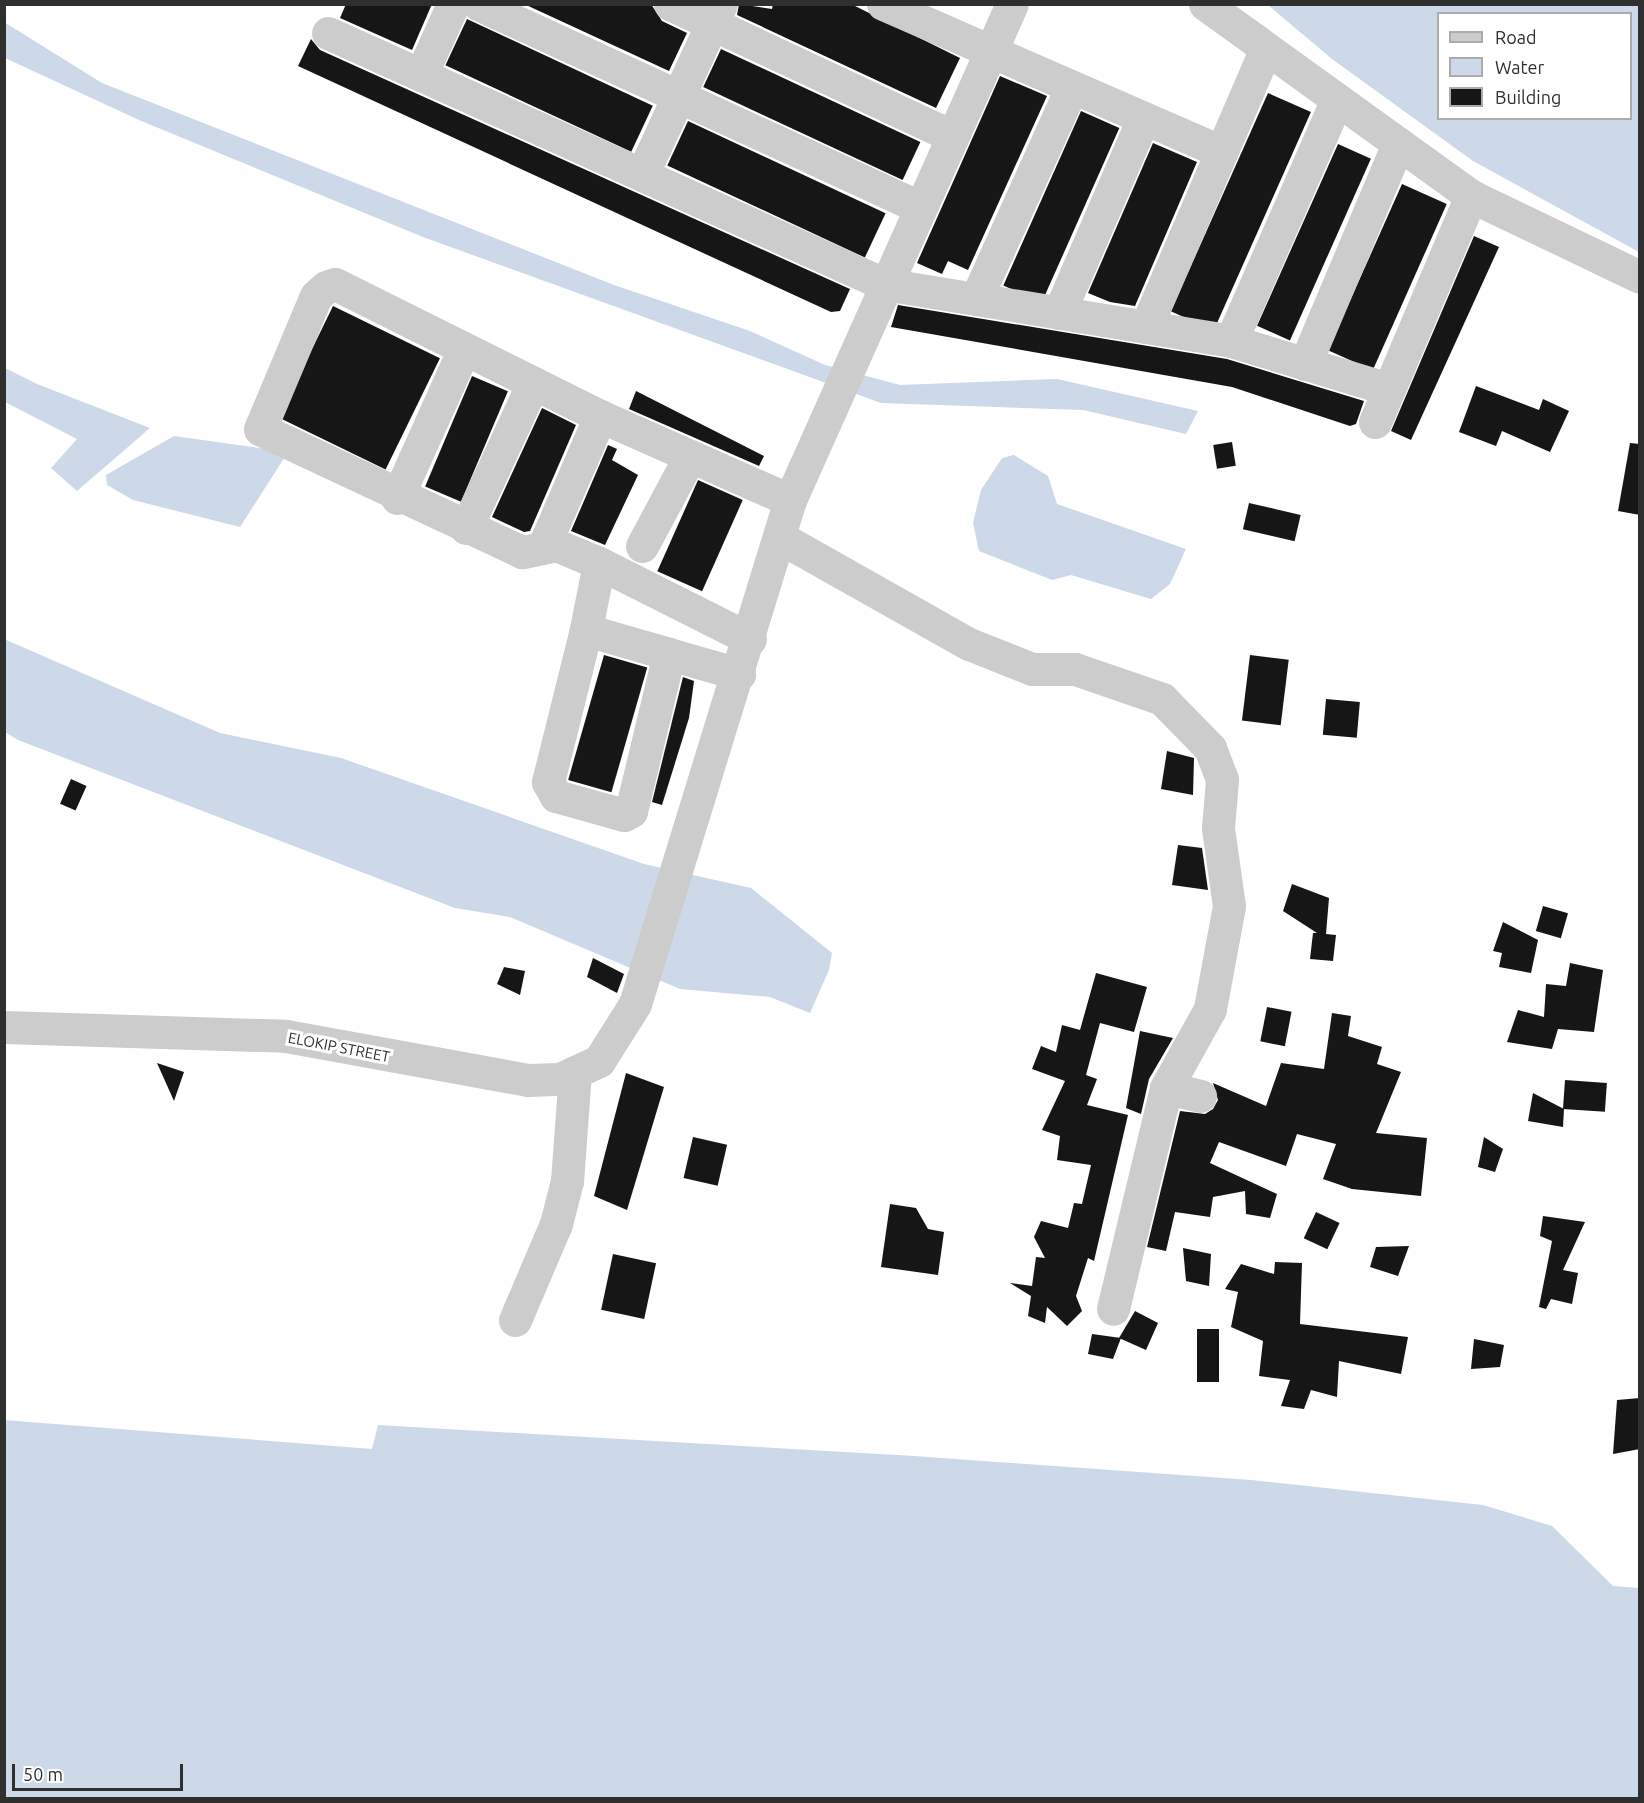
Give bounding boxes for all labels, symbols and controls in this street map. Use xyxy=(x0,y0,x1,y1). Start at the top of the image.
legend xyxy=(1437,12,1632,120)
text: Road xyxy=(1495,27,1537,47)
text: Water xyxy=(1495,57,1544,77)
text: Building xyxy=(1495,87,1561,107)
street label: ELOKIP STREET xyxy=(287,1028,391,1066)
scale bar xyxy=(15,1752,186,1790)
text: 50 m xyxy=(23,1764,63,1784)

